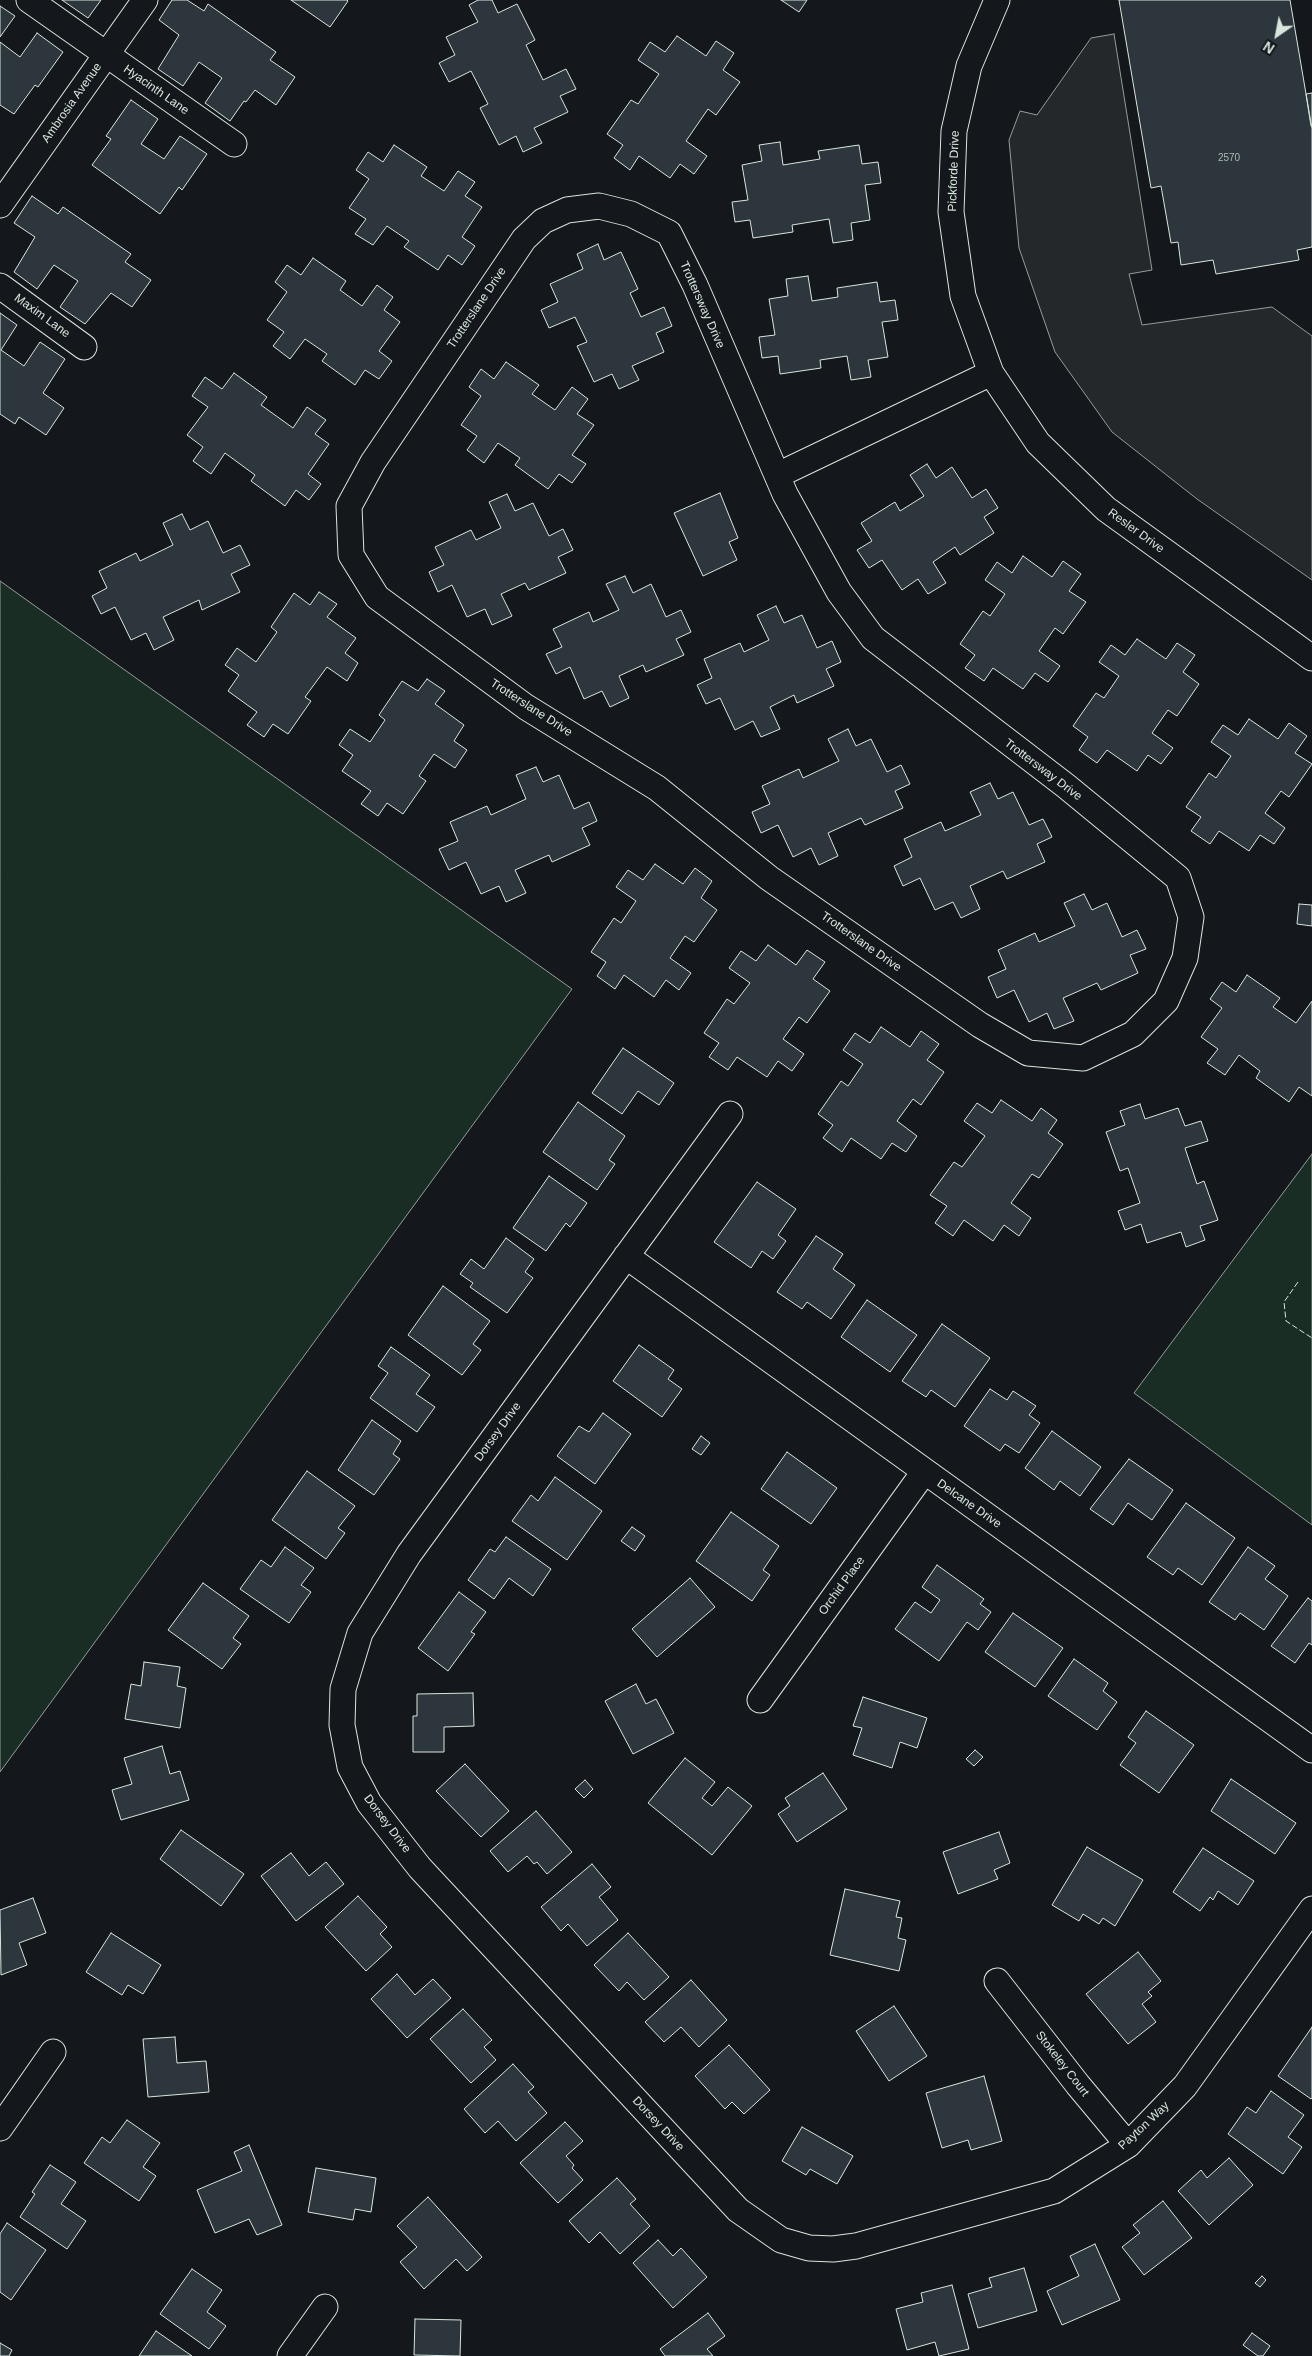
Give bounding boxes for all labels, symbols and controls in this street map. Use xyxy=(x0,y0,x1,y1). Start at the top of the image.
north arrow xyxy=(1252,10,1302,60)
text: N xyxy=(1260,38,1277,57)
street label: Ambrosia Avenue xyxy=(39,60,105,146)
street label: Hyacinth Lane xyxy=(120,62,192,118)
street label: Pickforde Drive xyxy=(945,130,963,212)
house number: 2570 xyxy=(1218,152,1240,164)
street label: Trottersway Drive xyxy=(676,259,728,351)
street label: Trotterslane Drive xyxy=(444,265,510,351)
street label: Maxim Lane xyxy=(11,291,73,341)
street label: Resler Drive xyxy=(1105,506,1167,556)
street label: Trotterslane Drive xyxy=(487,676,575,740)
street label: Trottersway Drive xyxy=(1001,736,1085,804)
street label: Trotterslane Drive xyxy=(818,909,904,975)
street label: Dorsey Drive xyxy=(472,1400,524,1464)
street label: Delcane Drive xyxy=(934,1476,1004,1532)
street label: Orchid Place xyxy=(816,1554,868,1618)
street label: Dorsey Drive xyxy=(360,1792,414,1856)
street label: Stokeley Court xyxy=(1032,2029,1092,2099)
street label: Dorsey Drive xyxy=(629,2094,687,2154)
street label: Payton Way xyxy=(1116,2099,1172,2153)

